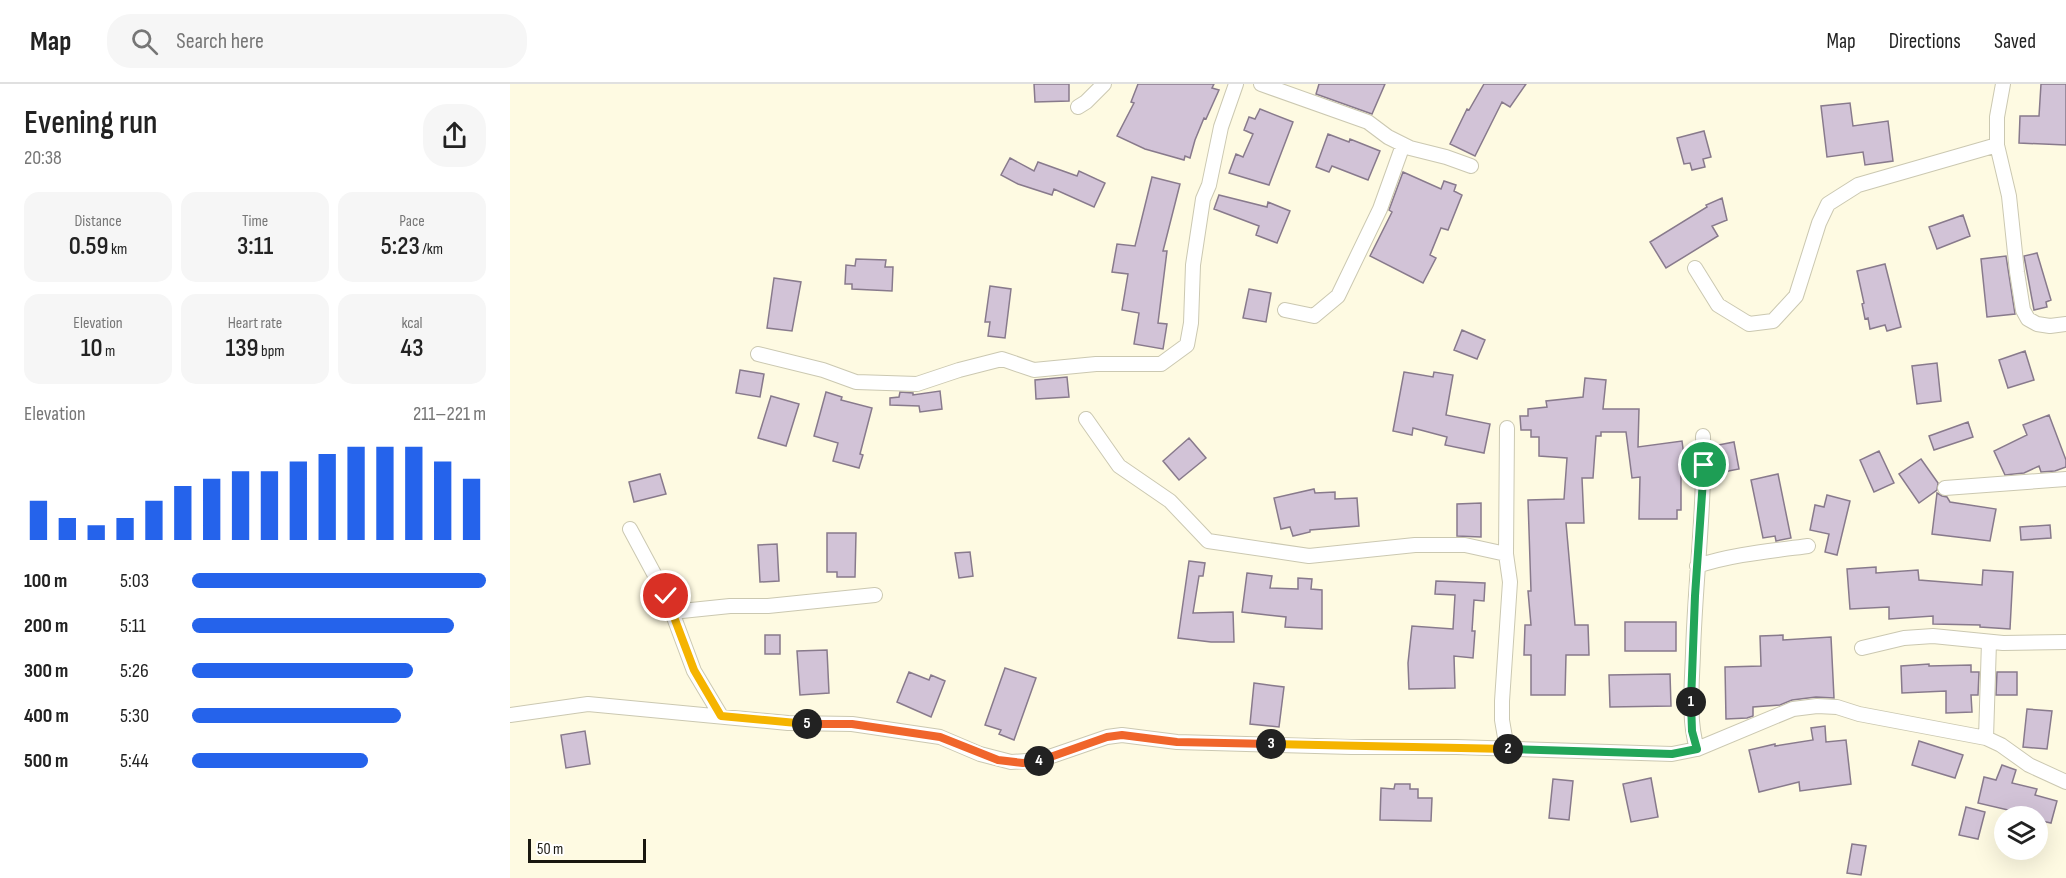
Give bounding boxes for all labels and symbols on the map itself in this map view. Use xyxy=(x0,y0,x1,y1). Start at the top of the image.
pin xyxy=(1678,439,1729,490)
pin xyxy=(640,570,691,621)
pin: 1 xyxy=(1676,687,1706,717)
pin: 5 xyxy=(792,709,822,739)
pin: 3 xyxy=(1256,729,1286,759)
pin: 2 xyxy=(1493,734,1523,764)
pin: 4 xyxy=(1024,746,1054,776)
scale bar xyxy=(528,836,646,864)

